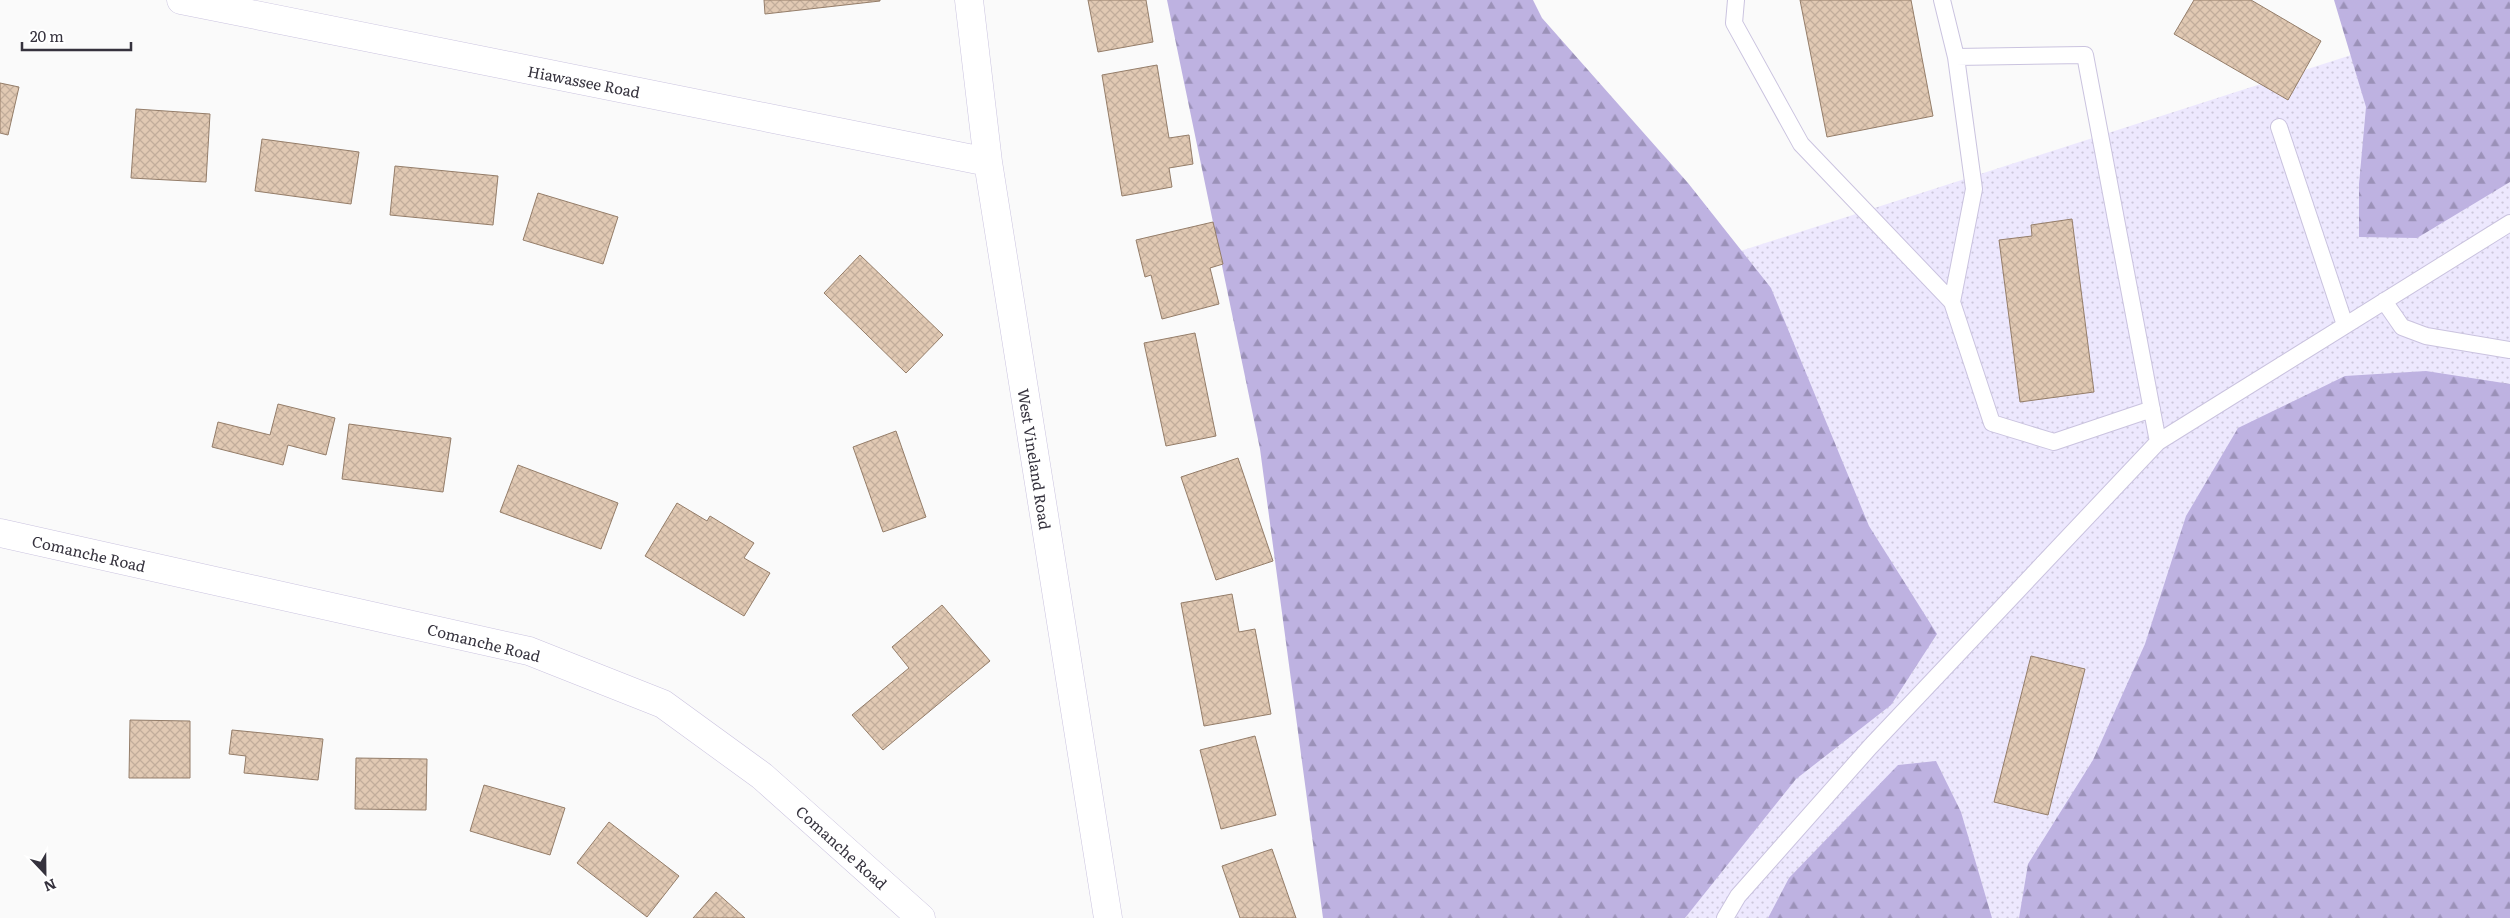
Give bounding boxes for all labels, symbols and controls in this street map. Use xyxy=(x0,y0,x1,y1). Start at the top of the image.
scale bar xyxy=(22,20,131,52)
text: 20 m xyxy=(30,24,64,47)
street label: Hiawassee Road xyxy=(526,59,642,103)
street label: West Vineland Road xyxy=(1012,387,1058,531)
street label: Comanche Road xyxy=(30,529,148,577)
street label: Comanche Road xyxy=(425,617,543,667)
street label: Comanche Road xyxy=(791,800,893,894)
north arrow xyxy=(20,848,70,898)
text: N xyxy=(41,875,59,898)

